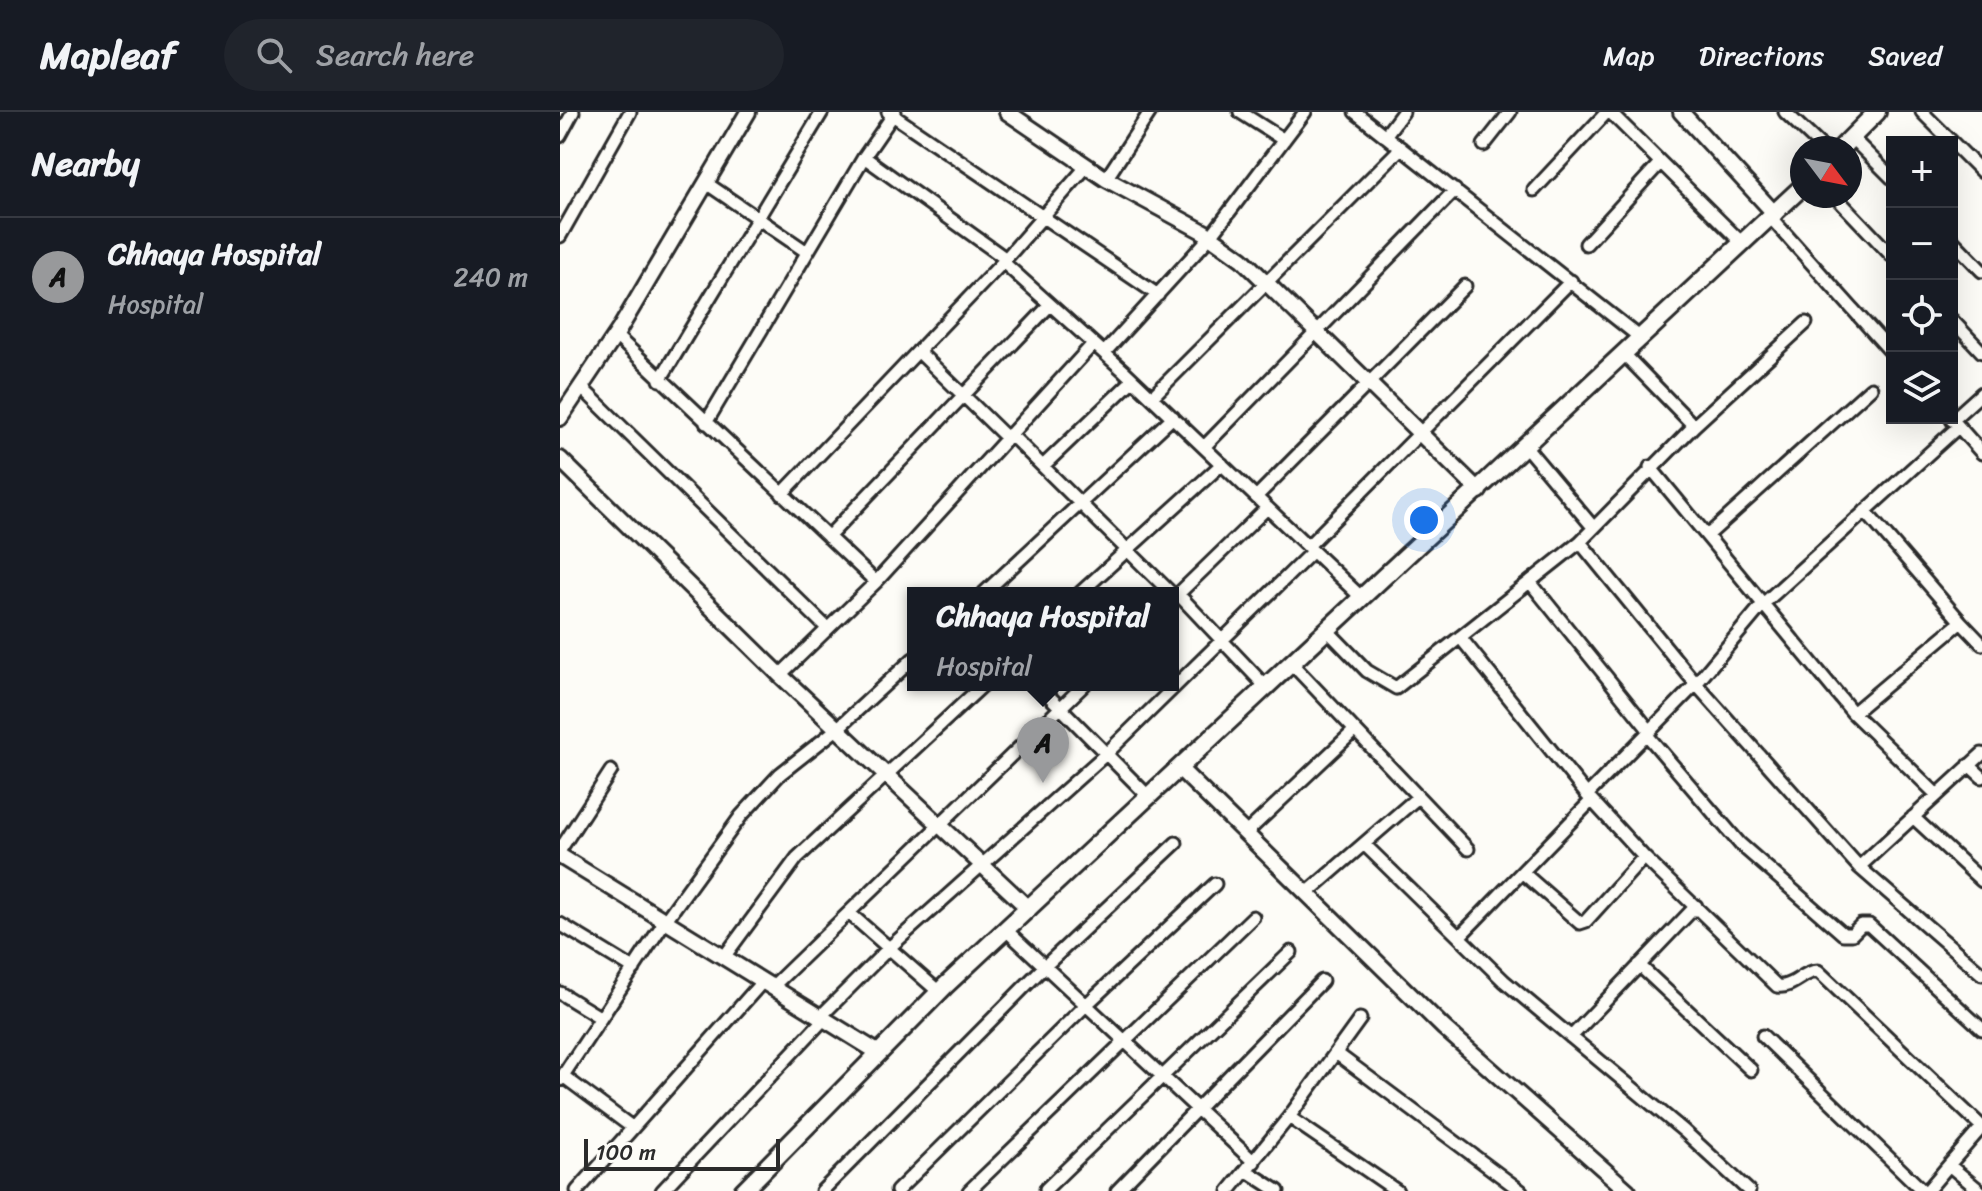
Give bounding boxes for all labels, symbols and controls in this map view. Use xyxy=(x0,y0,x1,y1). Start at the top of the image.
search box xyxy=(224,19,784,91)
text: Mapleaf xyxy=(40,22,176,89)
text: Search here xyxy=(316,28,474,82)
text: Map xyxy=(1603,31,1655,80)
text: Directions xyxy=(1699,31,1824,80)
text: Saved xyxy=(1868,31,1942,80)
icon: search xyxy=(252,33,296,77)
text: Nearby xyxy=(32,134,140,194)
north arrow xyxy=(1790,136,1862,208)
map controls xyxy=(1886,136,1958,424)
button: + xyxy=(1886,136,1958,208)
button: − xyxy=(1886,208,1958,280)
text: Chhaya Hospital xyxy=(108,227,321,281)
text: A xyxy=(49,254,67,300)
text: 240 m xyxy=(454,254,528,300)
button: locate xyxy=(1886,280,1958,352)
text: Hospital xyxy=(108,281,203,327)
button: layers xyxy=(1886,352,1958,424)
your location xyxy=(1404,500,1444,540)
popup xyxy=(907,587,1179,691)
text: Chhaya Hospital xyxy=(936,589,1150,643)
text: Hospital xyxy=(936,643,1032,689)
pin: A xyxy=(1017,717,1069,783)
text: 100 m xyxy=(596,1133,656,1172)
scale bar xyxy=(584,1135,780,1171)

